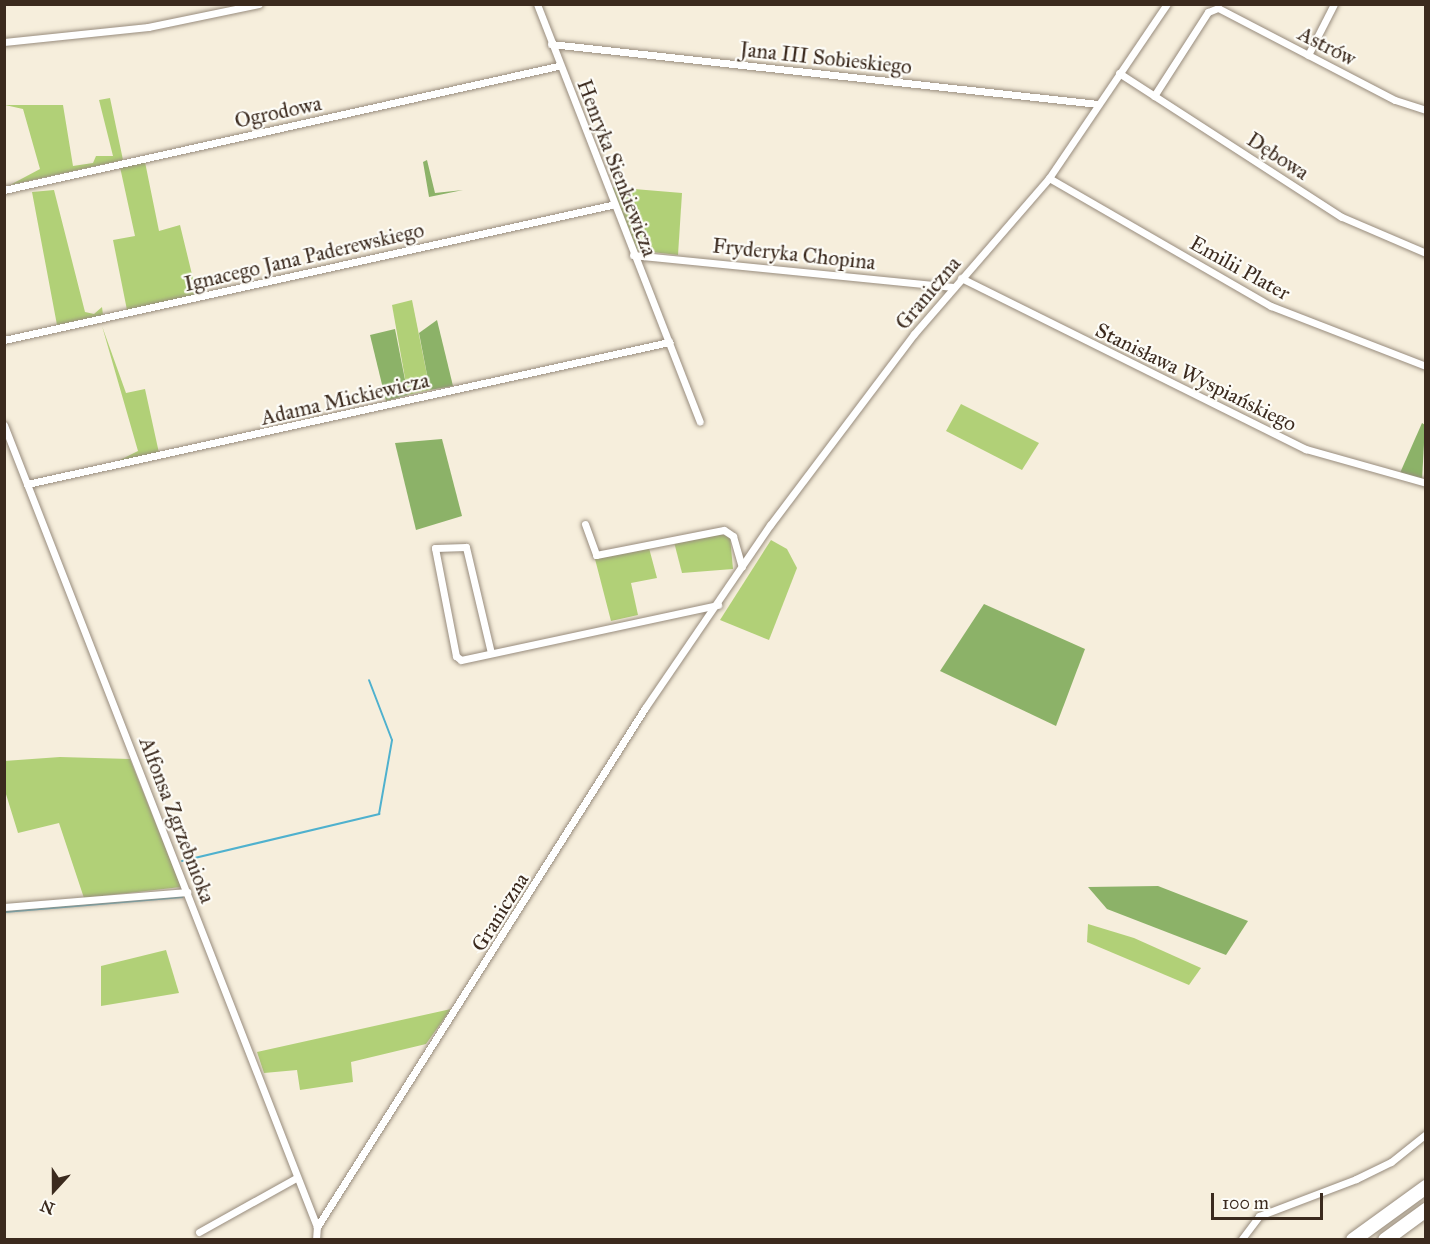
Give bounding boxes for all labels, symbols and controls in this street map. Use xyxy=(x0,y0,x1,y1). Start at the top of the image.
street label: Astrów xyxy=(1294,21,1360,71)
street label: Jana III Sobieskiego xyxy=(739,36,913,80)
street label: Henryka Sienkiewicza xyxy=(572,76,662,260)
street label: Ogrodowa xyxy=(232,91,324,133)
street label: Dębowa xyxy=(1242,127,1314,185)
street label: Ignacego Jana Paderewskiego xyxy=(182,217,426,297)
street label: Emilii Plater xyxy=(1185,230,1295,306)
street label: Fryderyka Chopina xyxy=(711,233,877,275)
street label: Graniczna xyxy=(890,251,966,335)
street label: Stanisława Wyspiańskiego xyxy=(1091,317,1301,437)
street label: Adama Mickiewicza xyxy=(258,367,432,431)
street label: Alfonsa Zgrzebnioka xyxy=(134,734,220,906)
street label: Graniczna xyxy=(466,868,534,956)
north arrow xyxy=(24,1160,84,1220)
scale bar xyxy=(1214,1181,1326,1219)
text: 100 m xyxy=(1222,1192,1269,1214)
text: N xyxy=(38,1196,57,1219)

